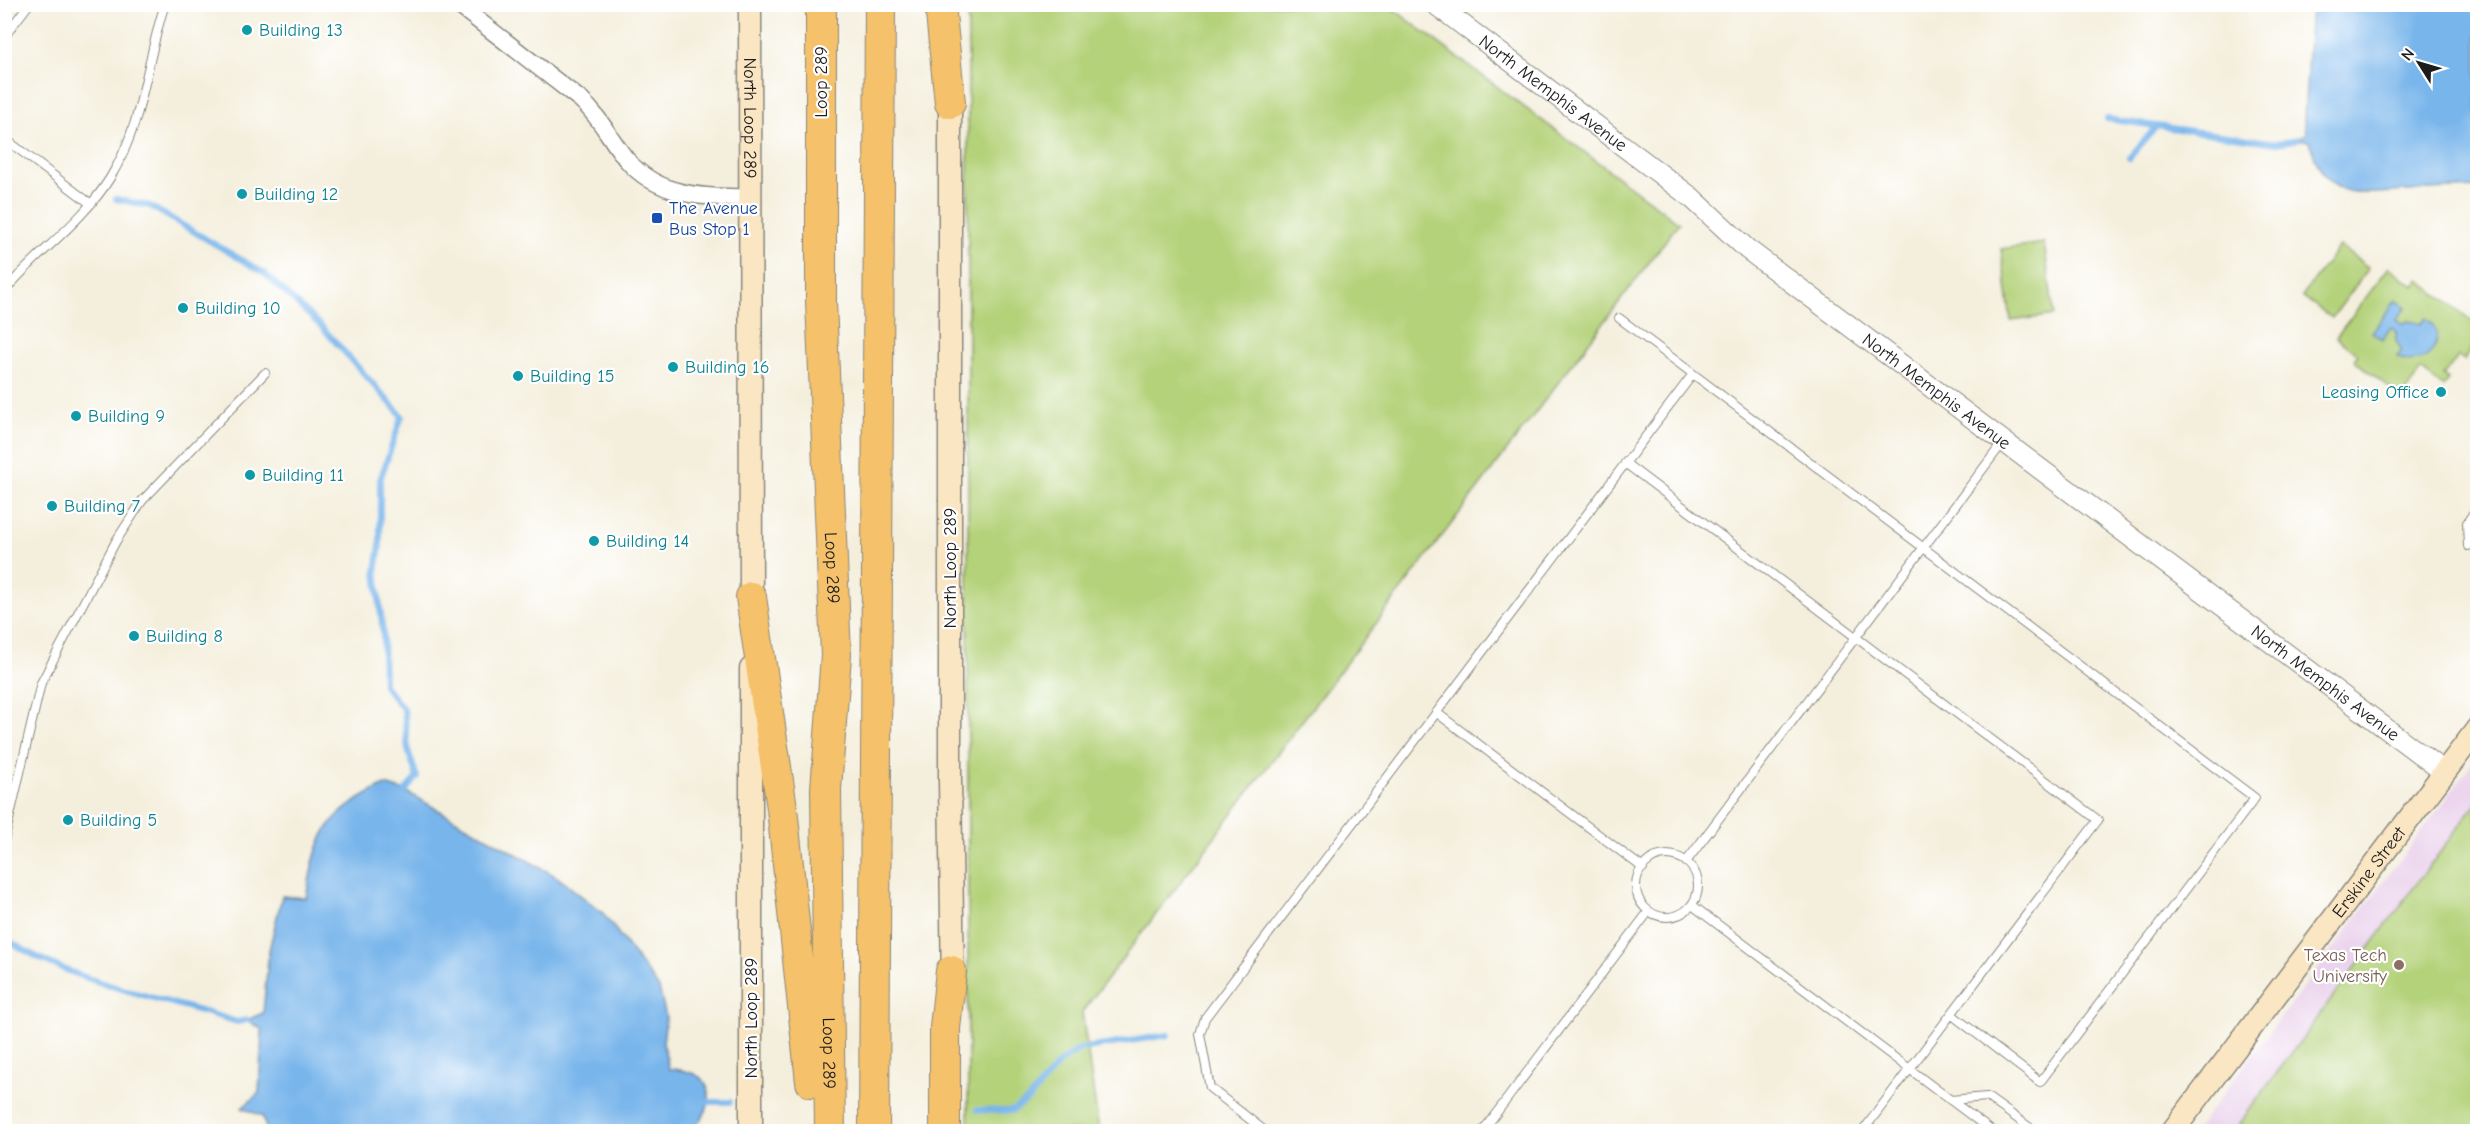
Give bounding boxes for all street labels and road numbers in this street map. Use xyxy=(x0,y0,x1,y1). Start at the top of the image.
street label: North Memphis Avenue xyxy=(1475,31,1631,156)
street label: Loop 289 xyxy=(811,46,832,118)
street label: North Loop 289 xyxy=(740,57,761,179)
street label: North Memphis Avenue xyxy=(1858,329,2015,454)
street label: North Loop 289 xyxy=(940,508,961,628)
street label: Loop 289 xyxy=(820,532,844,604)
street label: North Memphis Avenue xyxy=(2247,620,2404,745)
street label: Erskine Street xyxy=(2328,822,2410,922)
street label: North Loop 289 xyxy=(741,958,762,1078)
street label: Loop 289 xyxy=(818,1017,840,1089)

